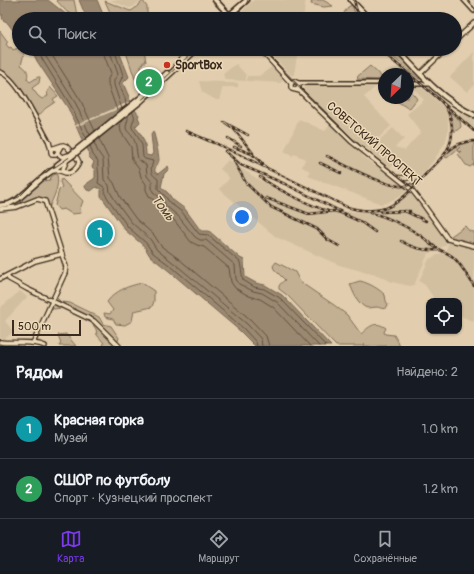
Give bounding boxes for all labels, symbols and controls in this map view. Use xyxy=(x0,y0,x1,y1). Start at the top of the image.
search box xyxy=(12,12,462,56)
icon: search xyxy=(26,23,48,45)
text: Поиск xyxy=(58,25,97,44)
place label: SportBox xyxy=(175,58,222,73)
marker: SportBox xyxy=(162,60,172,70)
pin: 2 xyxy=(136,67,162,97)
north arrow xyxy=(378,68,414,104)
street label: СОВЕТСКИЙ ПРОСПЕКТ xyxy=(323,99,425,190)
water label: Томь xyxy=(148,192,178,224)
your location xyxy=(232,207,252,227)
pin: 1 xyxy=(87,218,113,248)
map controls xyxy=(426,298,462,334)
button: locate xyxy=(426,298,462,334)
scale bar xyxy=(12,318,81,337)
text: 500 m xyxy=(18,320,51,333)
text: Рядом xyxy=(16,362,63,383)
text: Найдено: 2 xyxy=(396,364,458,380)
text: Красная горка xyxy=(54,411,144,430)
text: 1 xyxy=(26,421,32,437)
text: 1.0 km xyxy=(421,421,458,437)
text: Музей xyxy=(54,430,88,446)
text: СШОР по футболу xyxy=(54,471,170,490)
text: 2 xyxy=(25,481,33,497)
text: 1.2 km xyxy=(423,481,458,497)
text: Спорт · Кузнецкий проспект xyxy=(54,490,213,506)
tab: Карта xyxy=(57,528,84,565)
tab: Маршрут xyxy=(198,528,240,565)
tab: Сохранённые xyxy=(354,528,417,565)

